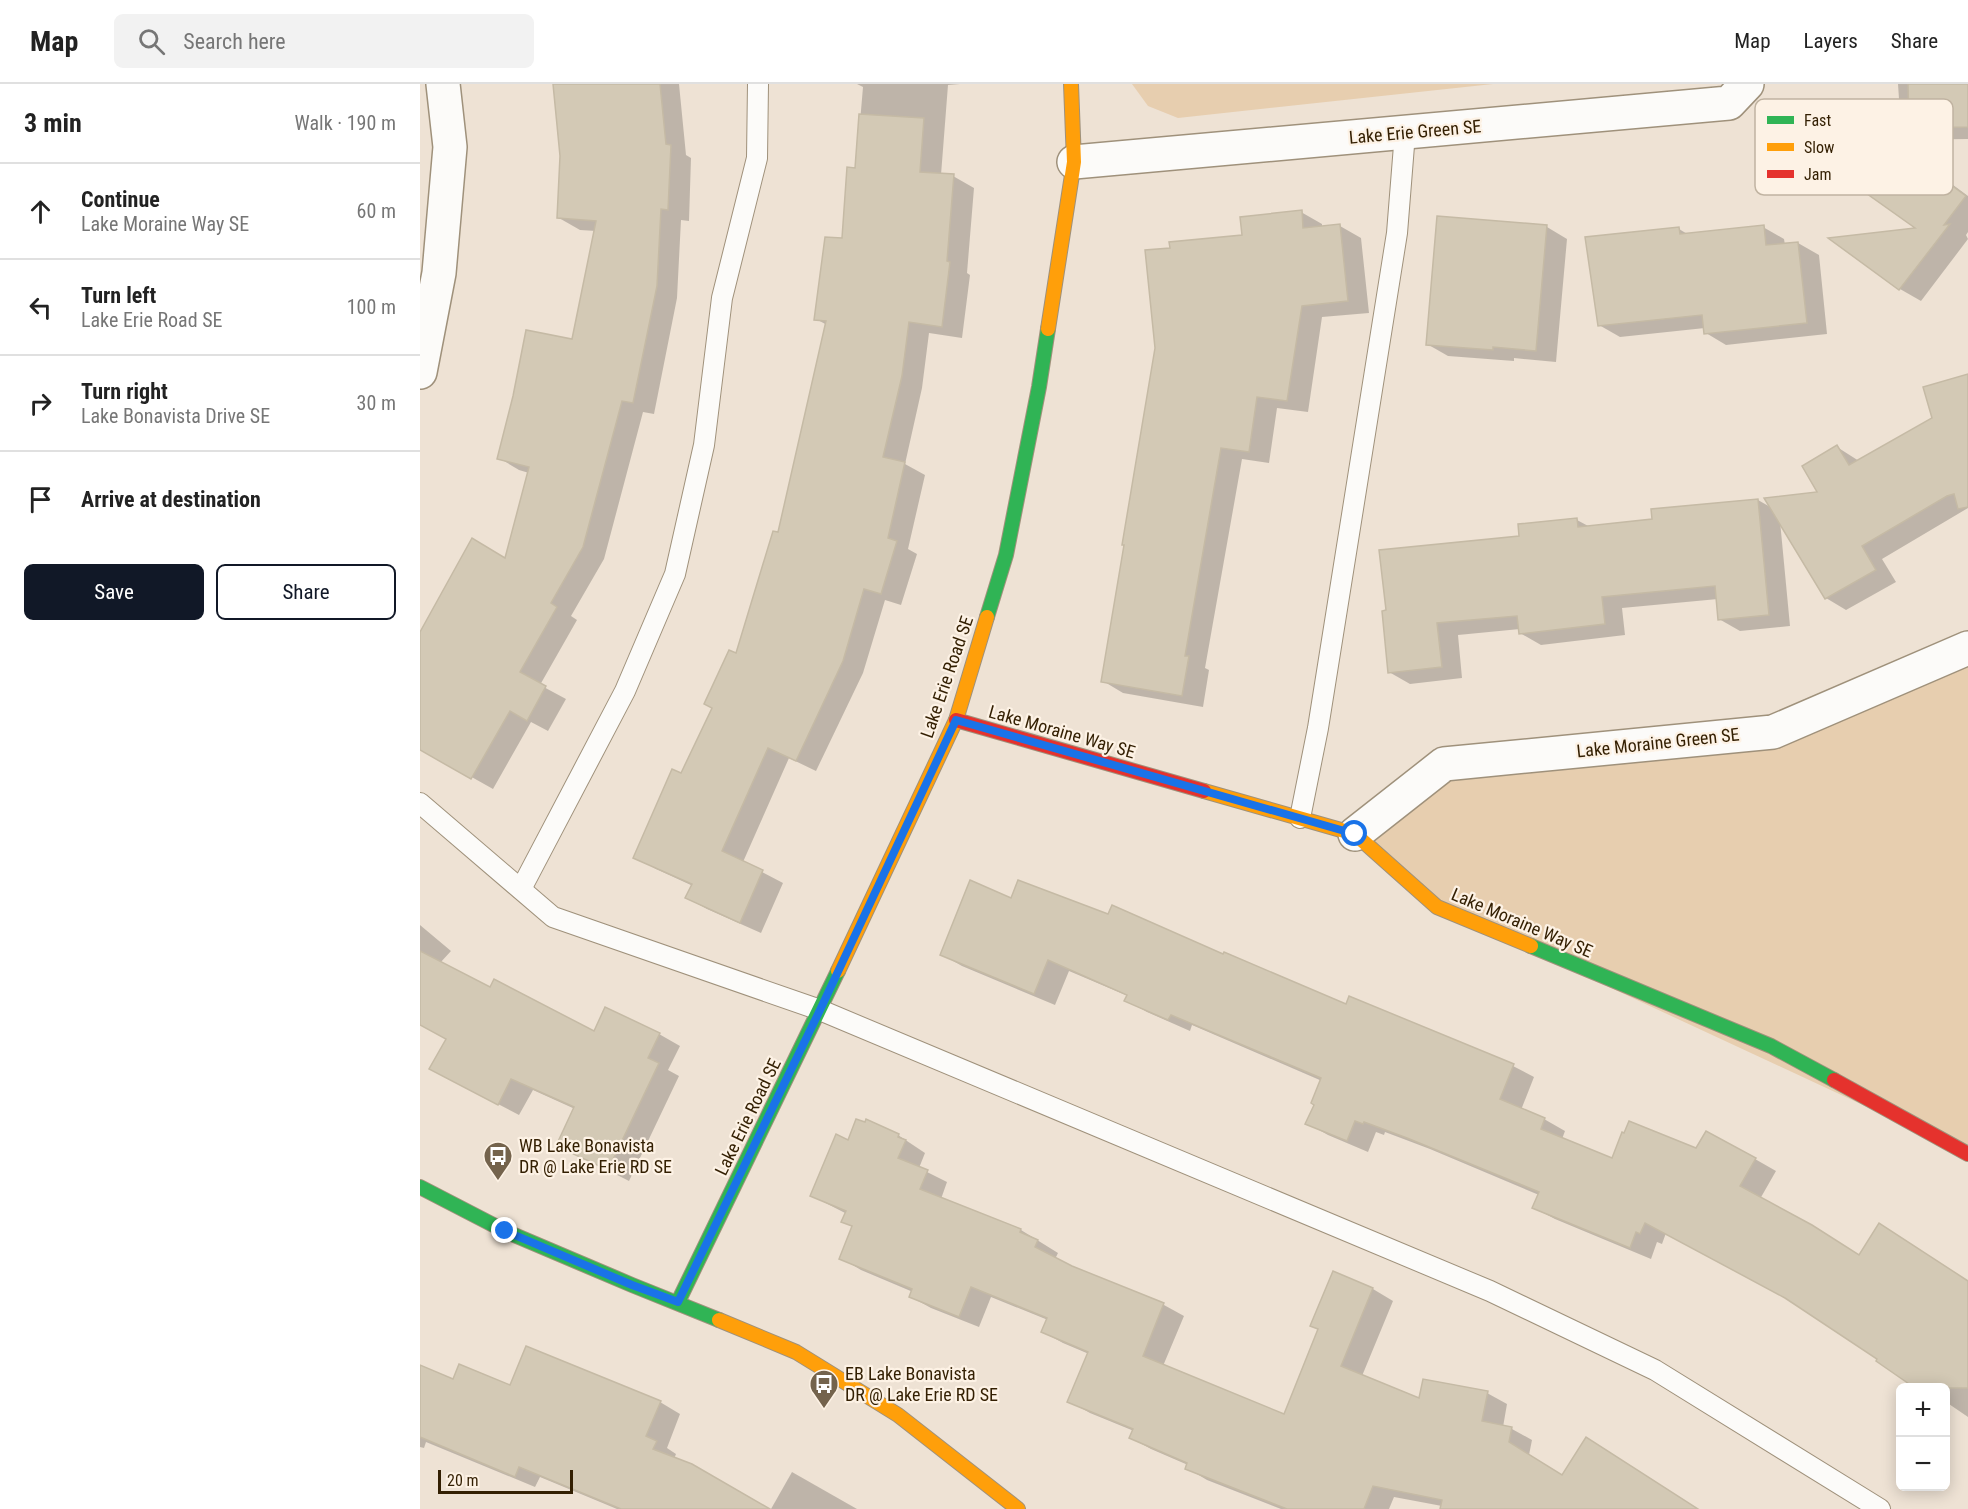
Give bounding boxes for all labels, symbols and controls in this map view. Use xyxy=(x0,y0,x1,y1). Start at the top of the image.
search box xyxy=(114,14,534,68)
text: Map xyxy=(30,25,78,58)
icon: search xyxy=(135,25,168,58)
text: Search here xyxy=(183,29,286,54)
text: Map xyxy=(1734,29,1771,53)
text: Layers xyxy=(1804,29,1858,53)
text: Share xyxy=(1891,29,1938,53)
legend xyxy=(1755,99,1953,195)
text: 3 min xyxy=(24,108,82,138)
text: Walk · 190 m xyxy=(295,111,396,135)
text: Fast xyxy=(1804,111,1831,130)
street label: Lake Erie Green SE xyxy=(1348,115,1482,148)
text: Slow xyxy=(1804,138,1834,157)
text: Jam xyxy=(1804,165,1831,184)
text: Continue xyxy=(81,187,160,212)
icon: ahead xyxy=(24,195,57,228)
text: 60 m xyxy=(357,199,396,223)
text: Lake Moraine Way SE xyxy=(81,212,249,236)
text: Turn left xyxy=(81,283,156,308)
icon: left xyxy=(24,291,57,324)
text: 100 m xyxy=(347,295,396,319)
text: Lake Erie Road SE xyxy=(81,308,223,332)
text: Turn right xyxy=(81,379,168,404)
icon: right xyxy=(24,387,57,420)
text: 30 m xyxy=(357,391,396,415)
text: Lake Bonavista Drive SE xyxy=(81,404,270,428)
icon: arrive xyxy=(24,483,57,516)
text: Arrive at destination xyxy=(81,487,261,512)
button: Save xyxy=(24,564,204,620)
button: Share xyxy=(216,564,396,620)
street label: Lake Erie Road SE xyxy=(916,613,977,740)
street label: Lake Moraine Way SE xyxy=(987,701,1138,762)
street label: Lake Moraine Green SE xyxy=(1576,724,1740,761)
route start xyxy=(1341,820,1367,846)
street label: Lake Moraine Way SE xyxy=(1448,883,1596,962)
street label: Lake Erie Road SE xyxy=(710,1055,785,1179)
place label: WB Lake Bonavista DR @ Lake Erie RD SE xyxy=(519,1135,672,1177)
bus stop icon: WB Lake Bonavista DR @ Lake Erie RD SE xyxy=(482,1140,514,1182)
route end xyxy=(491,1217,517,1243)
place label: EB Lake Bonavista DR @ Lake Erie RD SE xyxy=(845,1363,998,1405)
bus stop icon: EB Lake Bonavista DR @ Lake Erie RD SE xyxy=(808,1368,840,1410)
map controls xyxy=(1896,1383,1950,1491)
button: + xyxy=(1896,1383,1950,1437)
button: − xyxy=(1896,1437,1950,1491)
scale bar xyxy=(438,1467,573,1494)
text: 20 m xyxy=(447,1471,479,1490)

